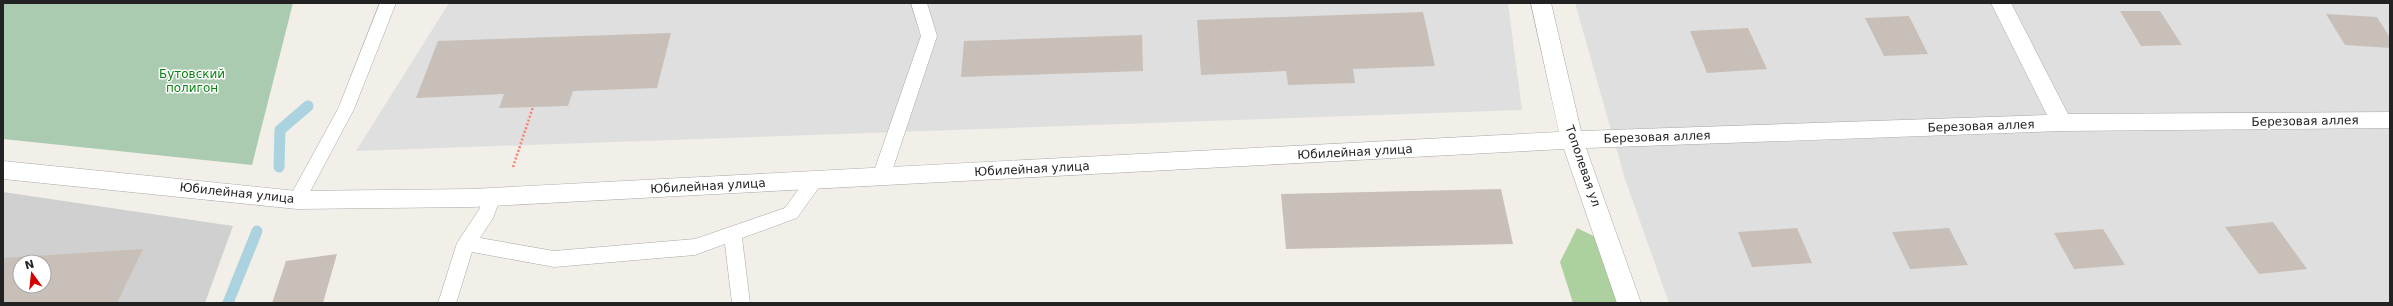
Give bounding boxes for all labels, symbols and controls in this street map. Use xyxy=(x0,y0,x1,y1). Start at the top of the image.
park label: Бутовский полигон xyxy=(159,67,225,95)
street label: Березовая аллея xyxy=(2251,113,2359,129)
street label: Березовая аллея xyxy=(1927,117,2035,135)
street label: Тополевая ул xyxy=(1562,123,1603,209)
street label: Березовая аллея xyxy=(1603,128,1711,146)
street label: Юбилейная улица xyxy=(1297,142,1413,162)
street label: Юбилейная улица xyxy=(974,159,1090,179)
street label: Юбилейная улица xyxy=(650,176,766,196)
street label: Юбилейная улица xyxy=(179,180,295,206)
north arrow xyxy=(12,254,52,294)
text: N xyxy=(23,257,36,272)

